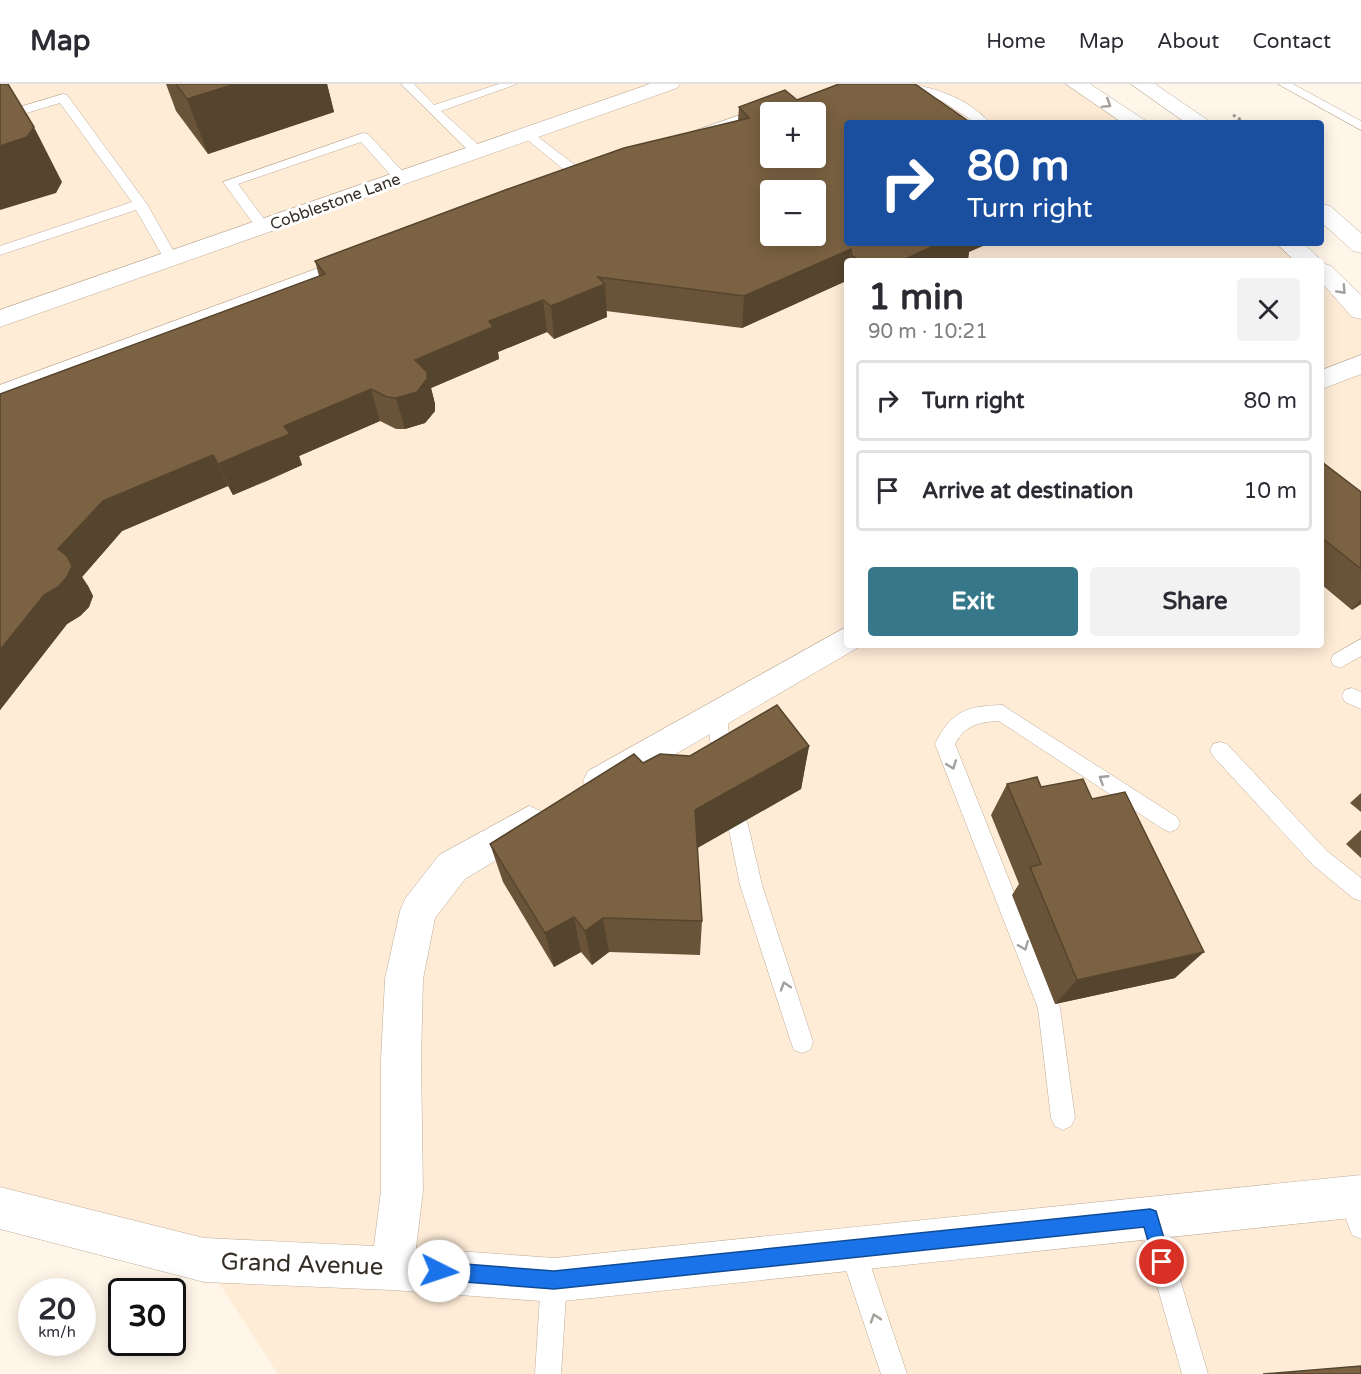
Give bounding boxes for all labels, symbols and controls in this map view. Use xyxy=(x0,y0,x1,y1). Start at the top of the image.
text: Map xyxy=(30,24,90,58)
text: Home xyxy=(986,29,1046,54)
text: Map xyxy=(1079,29,1124,54)
text: About xyxy=(1157,29,1219,54)
text: Contact xyxy=(1252,29,1331,54)
one-way arrow xyxy=(1101,96,1111,108)
map controls xyxy=(760,102,826,246)
button: + xyxy=(760,102,826,168)
text: 80 m xyxy=(967,141,1069,192)
icon: right xyxy=(868,144,946,222)
street label: Cobblestone Lane xyxy=(267,169,403,235)
button: − xyxy=(760,180,826,246)
text: Turn right xyxy=(967,192,1093,225)
text: 1 min xyxy=(868,276,964,319)
button: close xyxy=(1237,278,1300,341)
one-way arrow xyxy=(1335,282,1346,293)
text: 90 m · 10:21 xyxy=(868,320,988,344)
icon: right xyxy=(871,384,904,417)
text: Turn right xyxy=(922,388,1024,414)
text: 80 m xyxy=(1243,388,1297,414)
icon: arrive xyxy=(871,474,904,507)
text: Arrive at destination xyxy=(922,478,1133,504)
text: 10 m xyxy=(1243,478,1297,504)
button: Exit xyxy=(868,567,1078,636)
button: Share xyxy=(1090,567,1300,636)
one-way arrow xyxy=(945,759,957,770)
one-way arrow xyxy=(1099,776,1110,787)
one-way arrow xyxy=(1017,940,1029,951)
one-way arrow xyxy=(780,981,792,992)
pin xyxy=(1136,1236,1187,1287)
position arrow xyxy=(407,1239,471,1303)
icon: arrive xyxy=(1145,1245,1178,1278)
street label: Grand Avenue xyxy=(220,1247,384,1282)
speed limit sign: 30 xyxy=(108,1278,186,1356)
text: 20 xyxy=(38,1291,76,1328)
one-way arrow xyxy=(870,1314,883,1324)
text: km/h xyxy=(38,1323,76,1341)

